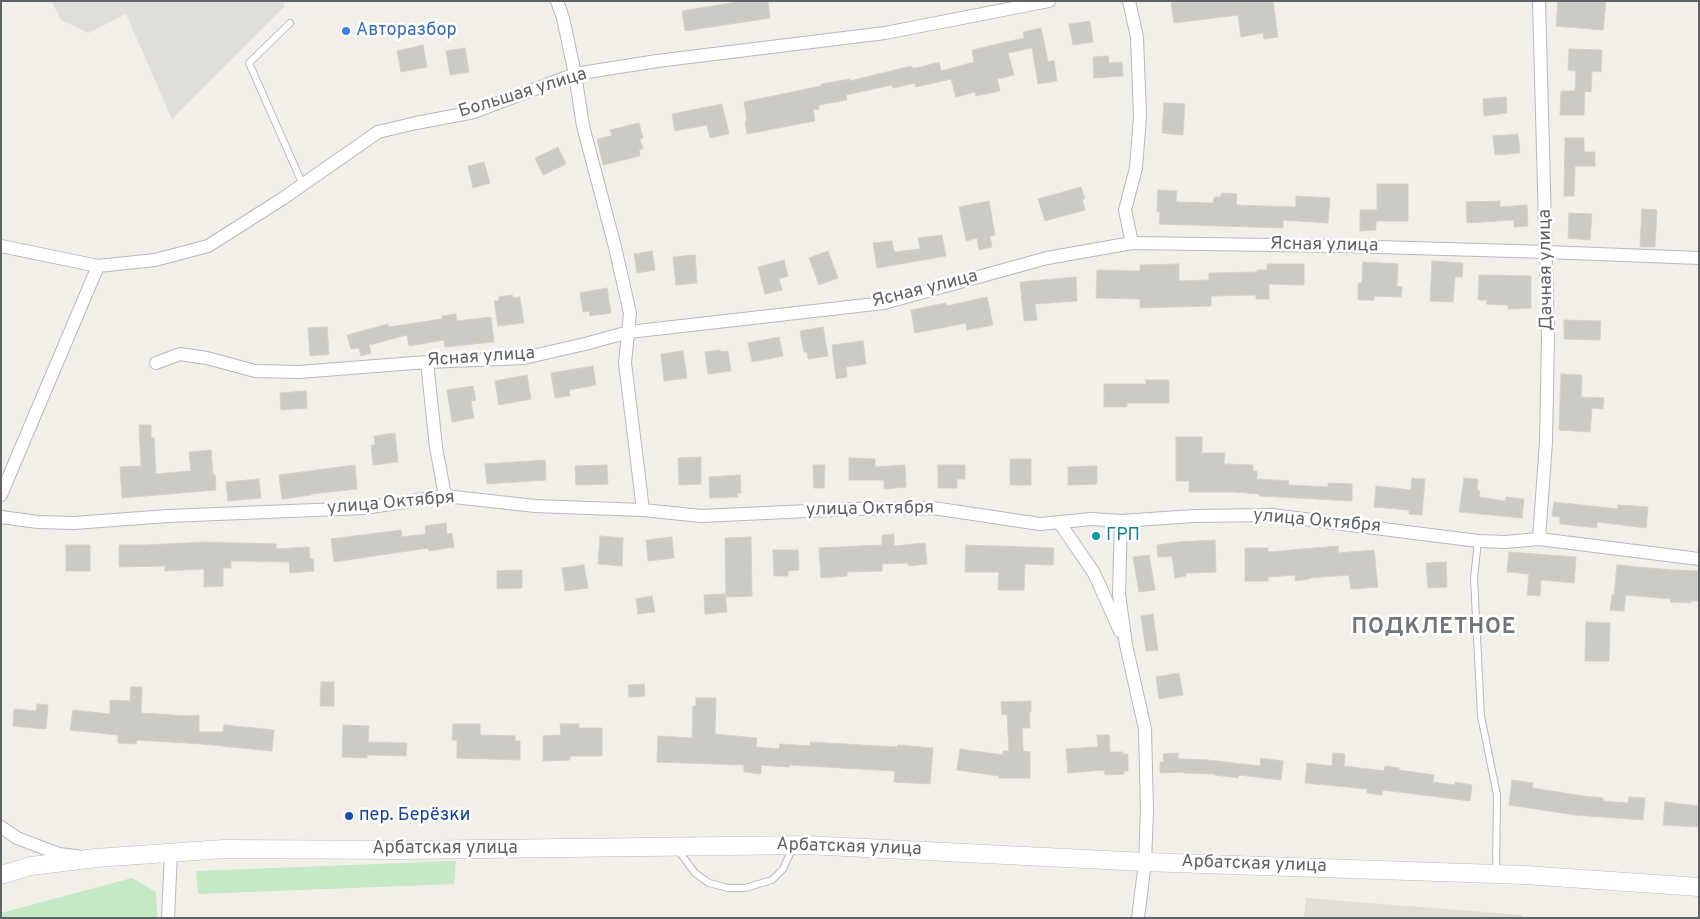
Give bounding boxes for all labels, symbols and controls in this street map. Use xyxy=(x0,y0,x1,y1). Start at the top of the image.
place label: Авторазбор xyxy=(356,20,457,42)
marker: Авторазбор xyxy=(340,25,352,37)
street label: Большая улица xyxy=(456,64,590,124)
street label: Дачная улица xyxy=(1535,209,1559,331)
street label: Ясная улица xyxy=(1270,234,1378,258)
street label: Ясная улица xyxy=(870,266,980,314)
street label: Ясная улица xyxy=(426,343,536,373)
street label: улица Октября xyxy=(326,488,456,520)
street label: улица Октября xyxy=(806,498,934,522)
street label: улица Октября xyxy=(1252,506,1382,538)
place label: ГРП xyxy=(1106,525,1140,547)
marker: ГРП xyxy=(1090,530,1102,542)
district label: ПОДКЛЕТНОЕ xyxy=(1350,616,1518,642)
place label: пер. Берёзки xyxy=(359,805,470,827)
marker: пер. Берёзки xyxy=(343,810,355,822)
street label: Арбатская улица xyxy=(776,835,922,861)
street label: Арбатская улица xyxy=(372,838,518,860)
street label: Арбатская улица xyxy=(1181,852,1327,878)

